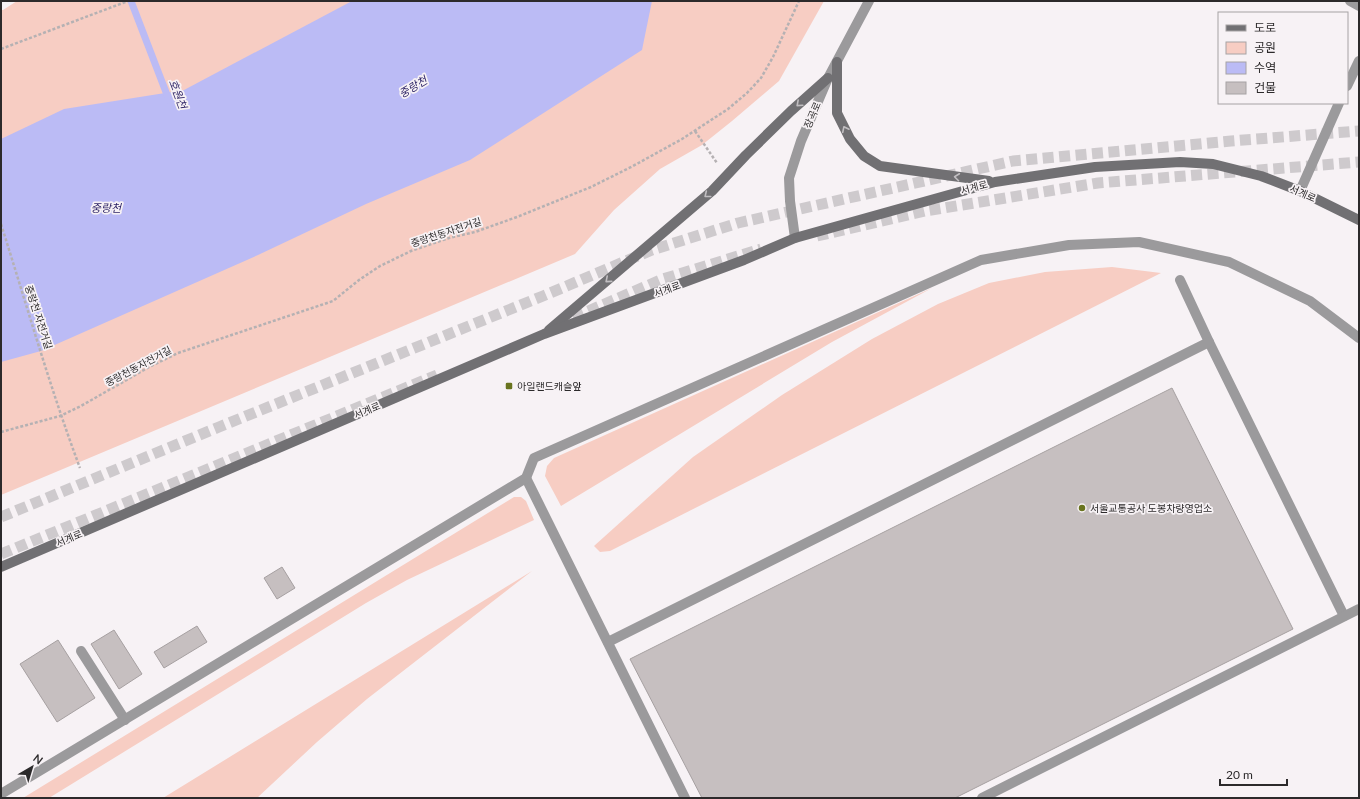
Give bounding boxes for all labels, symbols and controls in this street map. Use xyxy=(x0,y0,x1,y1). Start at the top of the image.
legend xyxy=(1218,12,1348,104)
text: 도로 xyxy=(1254,20,1276,35)
text: 공원 xyxy=(1254,40,1276,55)
text: 수역 xyxy=(1254,60,1276,75)
water label: 중랑천 xyxy=(396,72,431,100)
water label: 호원천 xyxy=(167,77,191,112)
text: 건물 xyxy=(1254,80,1276,95)
one-way arrow xyxy=(796,99,804,107)
street label: 장곡로 xyxy=(801,100,823,130)
one-way arrow xyxy=(842,126,850,133)
one-way arrow xyxy=(954,173,960,182)
street label: 서계로 xyxy=(959,178,989,196)
street label: 서계로 xyxy=(1288,182,1318,204)
one-way arrow xyxy=(704,191,711,198)
water label: 중랑천 xyxy=(91,201,123,214)
street label: 중랑천동자전거길 xyxy=(409,215,483,249)
one-way arrow xyxy=(605,275,612,282)
street label: 서계로 xyxy=(652,279,682,299)
street label: 중랑천 자전거길 xyxy=(23,283,55,351)
street label: 중랑천동자전거길 xyxy=(103,343,173,389)
place label: 아일랜드캐슬앞 xyxy=(517,380,581,392)
marker: 아일랜드캐슬앞 xyxy=(504,381,514,391)
street label: 서계로 xyxy=(352,399,382,421)
place label: 서울교통공사 도봉차량영업소 xyxy=(1090,502,1212,514)
marker: 서울교통공사 도봉차량영업소 xyxy=(1077,503,1087,513)
street label: 서계로 xyxy=(54,527,84,549)
north arrow xyxy=(12,747,52,787)
text: N xyxy=(31,751,46,766)
scale bar xyxy=(1220,761,1287,787)
text: 20 m xyxy=(1226,767,1253,782)

